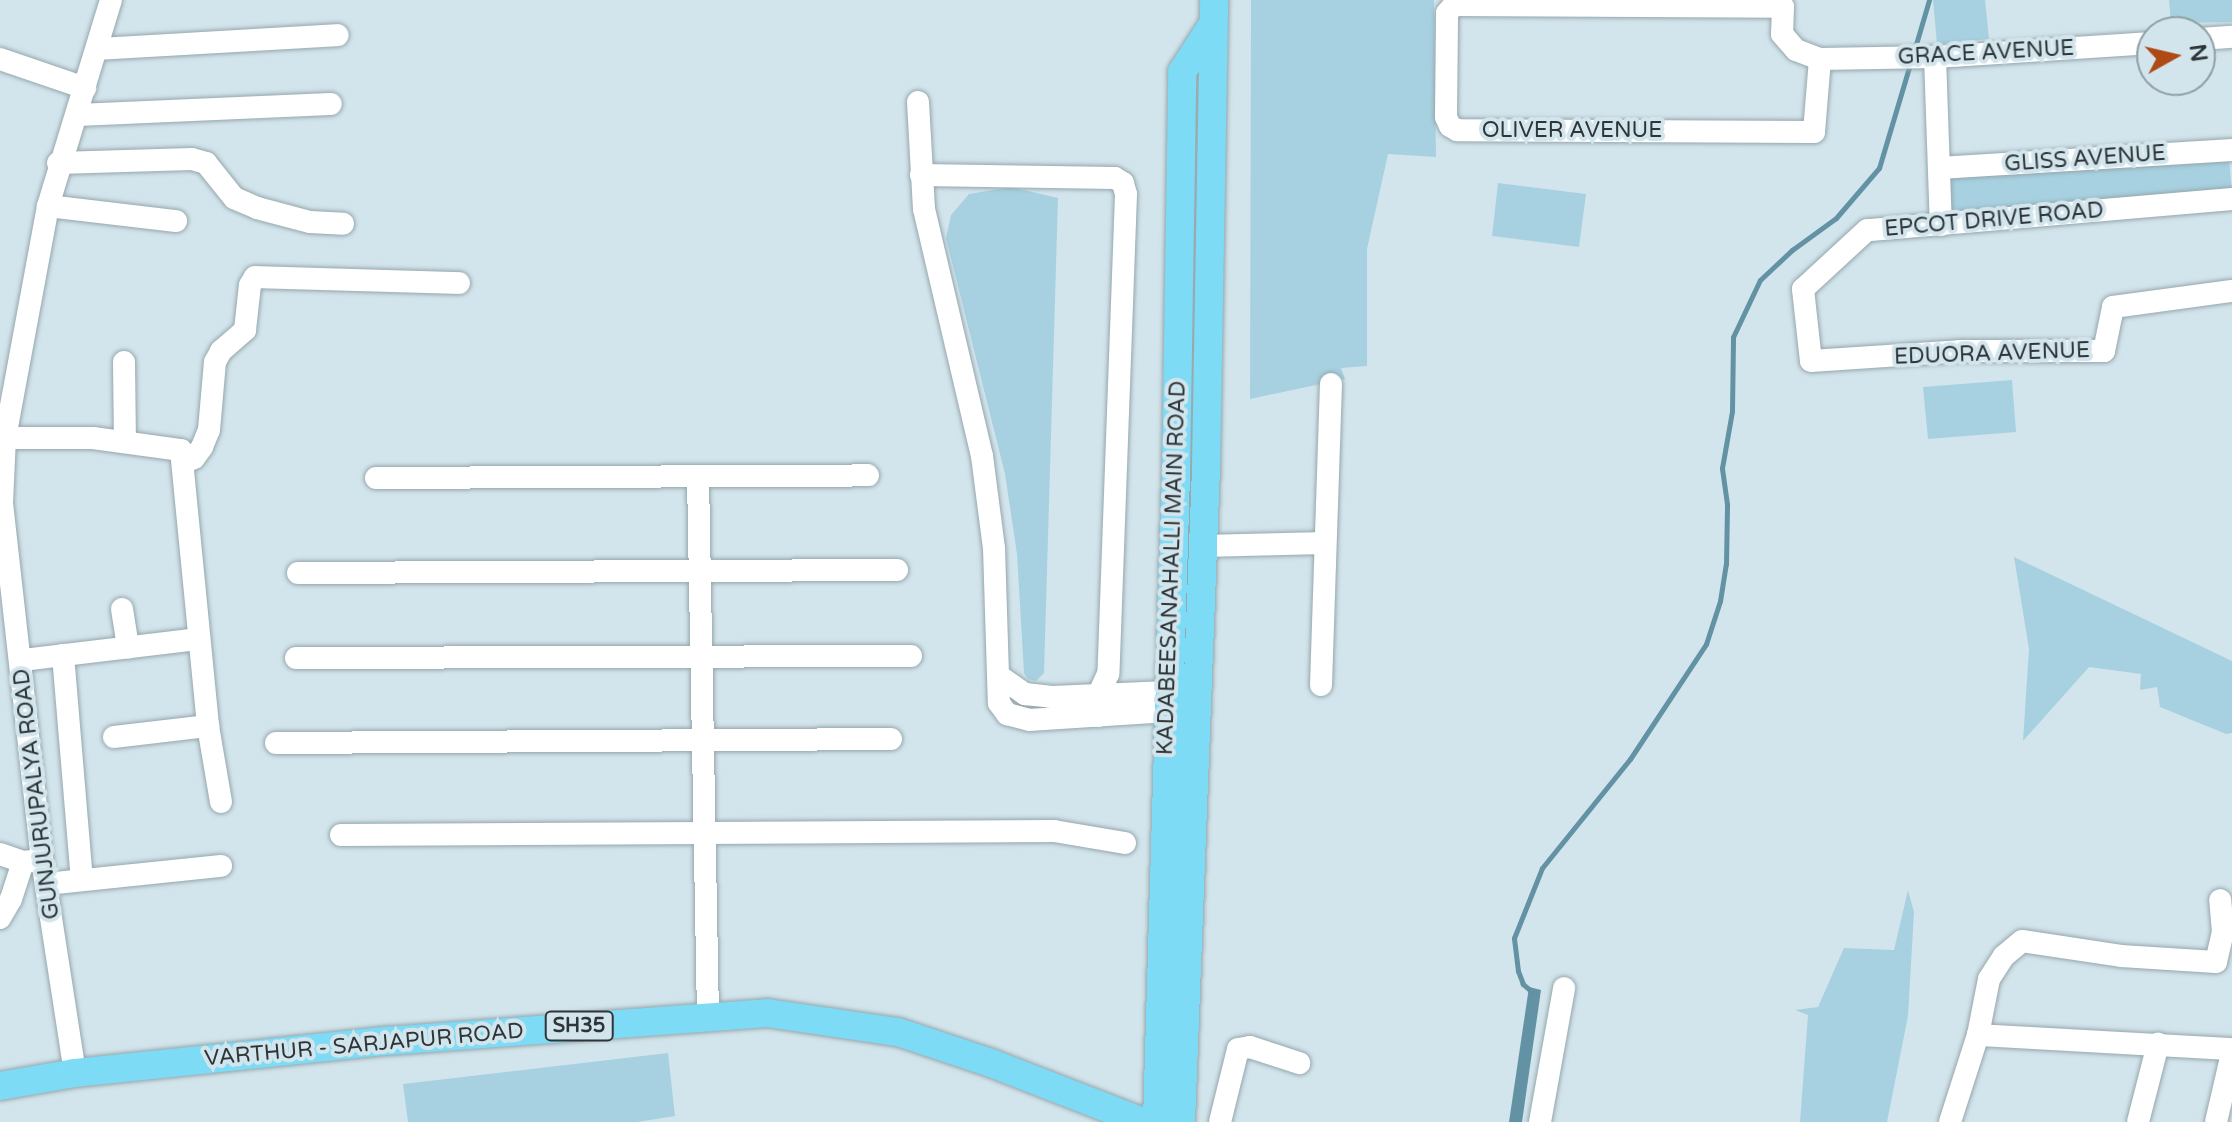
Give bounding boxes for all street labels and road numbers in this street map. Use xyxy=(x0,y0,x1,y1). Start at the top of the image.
street label: GRACE AVENUE xyxy=(1897,35,2075,71)
street label: OLIVER AVENUE xyxy=(1482,118,1662,144)
street label: GLISS AVENUE xyxy=(2004,140,2166,178)
street label: EPCOT DRIVE ROAD xyxy=(1883,197,2105,243)
street label: EDUORA AVENUE xyxy=(1894,337,2090,371)
street label: KADABEESANAHALLI MAIN ROAD xyxy=(1152,380,1192,756)
street label: GUNJURUPALYA ROAD xyxy=(9,667,65,921)
road number: SH35 xyxy=(543,1010,615,1042)
street label: VARTHUR - SARJAPUR ROAD xyxy=(203,1018,525,1072)

